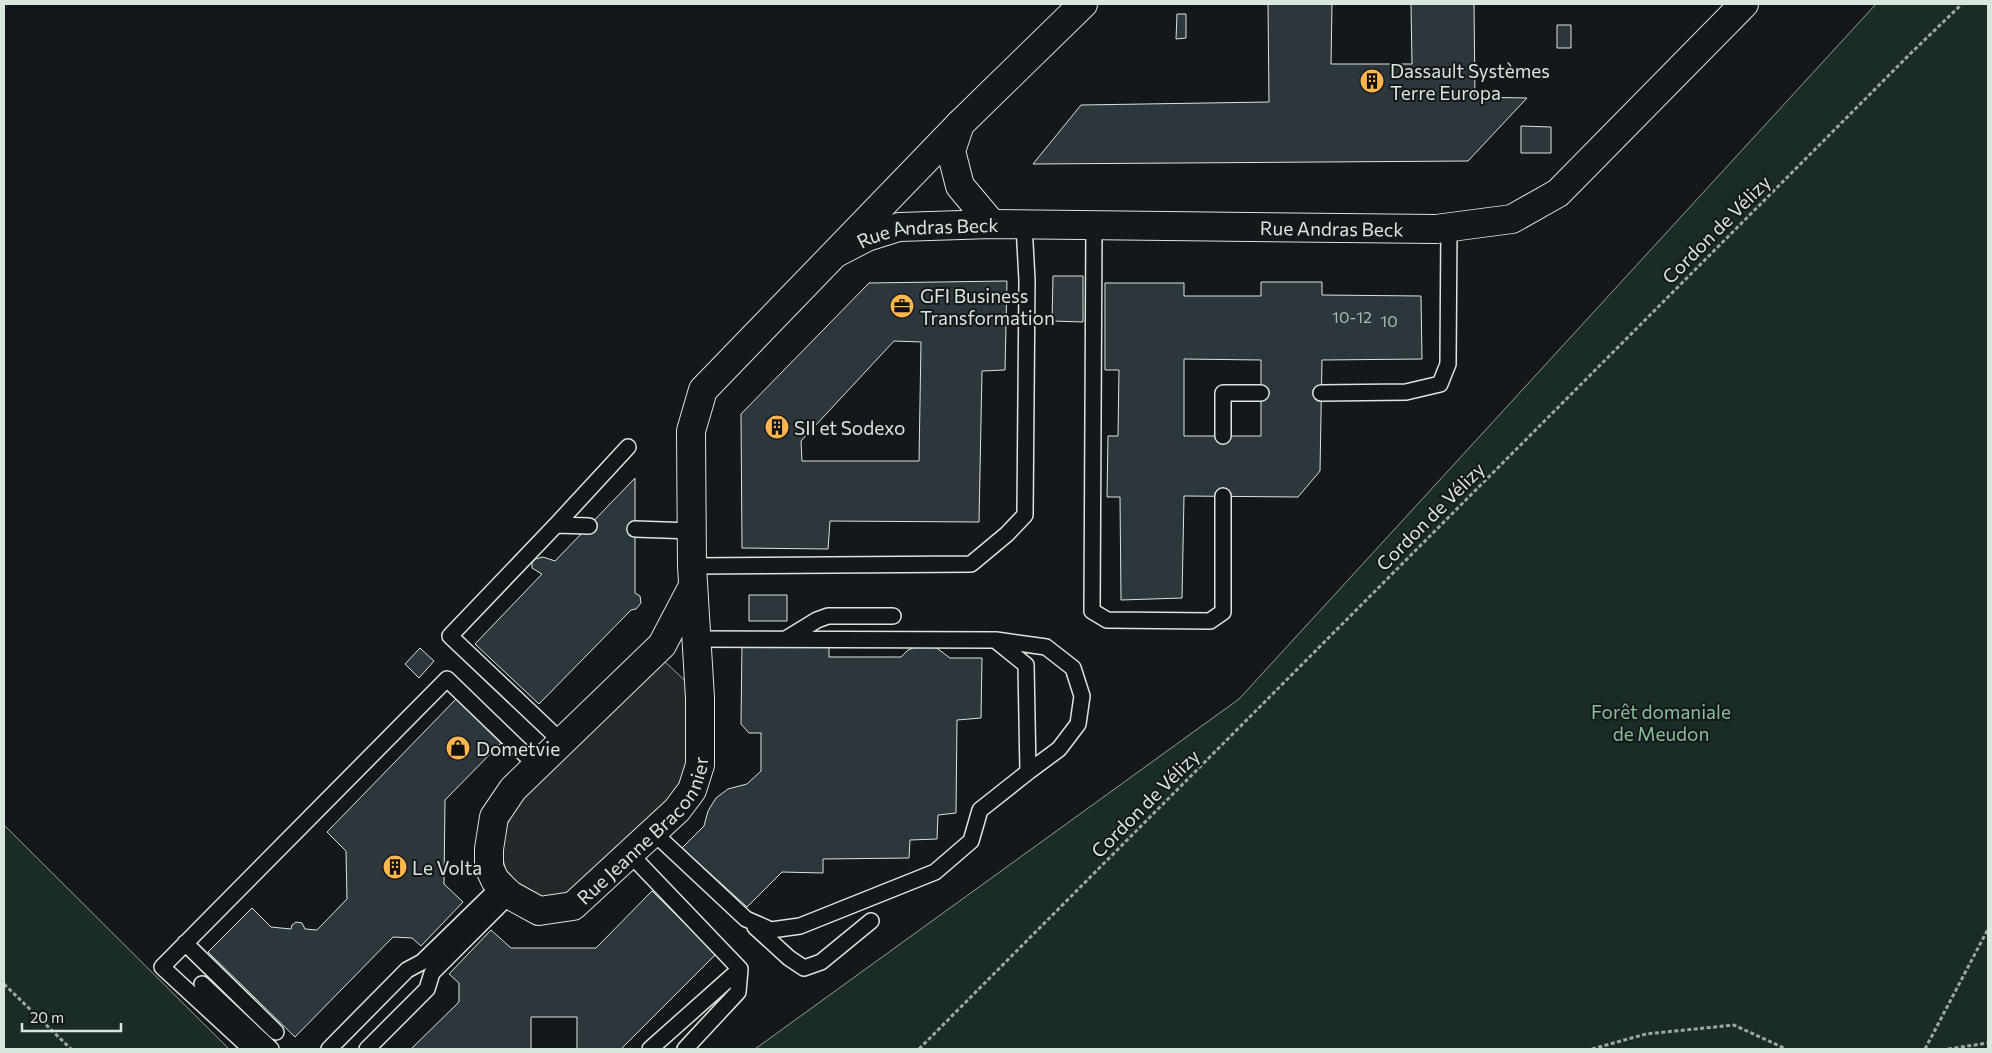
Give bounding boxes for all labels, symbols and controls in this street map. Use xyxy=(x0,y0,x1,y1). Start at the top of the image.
place label: Dassault Systèmes Terre Europa xyxy=(1390,59,1550,104)
building icon: Dassault Systèmes Terre Europa xyxy=(1359,68,1385,94)
street label: Cordon de Vélizy xyxy=(1657,170,1775,288)
street label: Rue Andras Beck xyxy=(852,212,999,252)
street label: Rue Andras Beck xyxy=(1260,216,1404,240)
place label: GFI Business Transformation xyxy=(920,284,1055,329)
office icon: GFI Business Transformation xyxy=(889,293,915,319)
house number: 10-12 xyxy=(1332,307,1372,326)
house number: 10 xyxy=(1380,311,1398,330)
building icon: SII et Sodexo xyxy=(764,414,790,440)
place label: SII et Sodexo xyxy=(794,416,905,439)
street label: Cordon de Vélizy xyxy=(1371,457,1489,575)
park label: Forêt domaniale de Meudon xyxy=(1591,700,1731,745)
shop icon: Dometvie xyxy=(445,735,471,761)
place label: Dometvie xyxy=(476,737,560,760)
street label: Cordon de Vélizy xyxy=(1086,744,1204,862)
street label: Rue Jeanne Braconnier xyxy=(572,756,712,909)
building icon: Le Volta xyxy=(382,854,408,880)
place label: Le Volta xyxy=(412,856,482,879)
scale bar xyxy=(22,1000,121,1032)
text: 20 m xyxy=(30,1008,64,1026)

